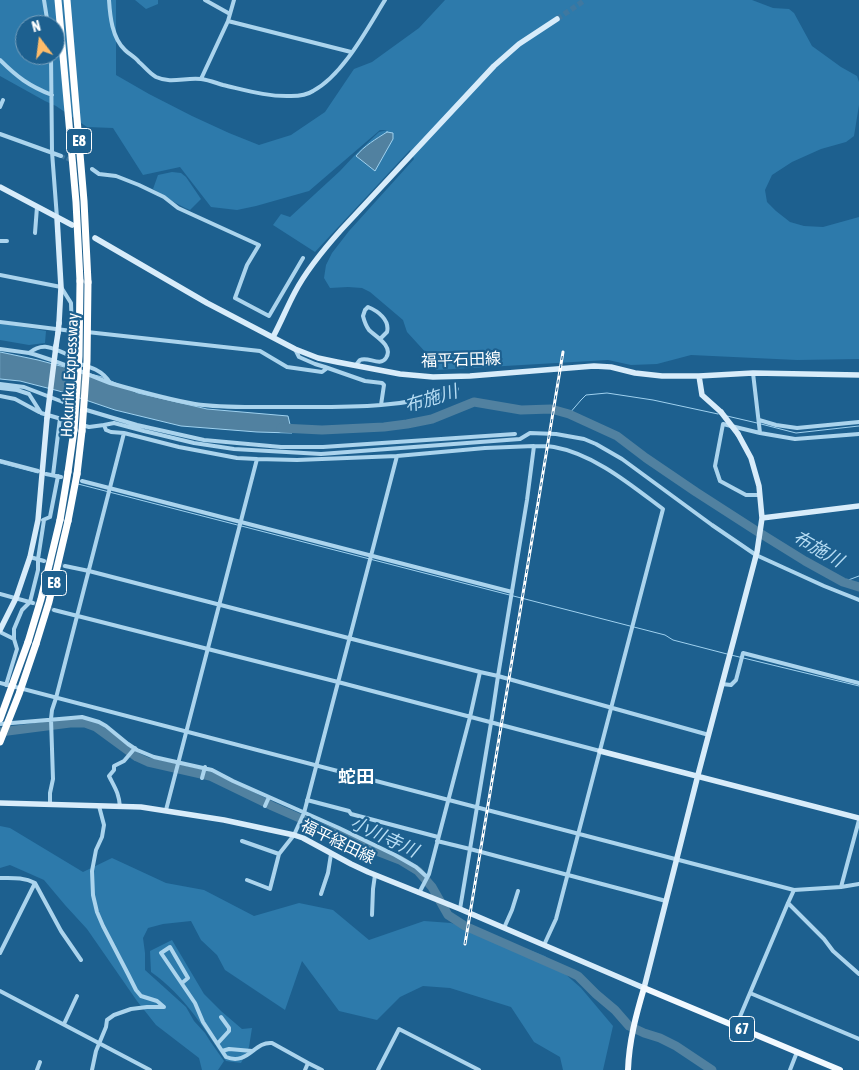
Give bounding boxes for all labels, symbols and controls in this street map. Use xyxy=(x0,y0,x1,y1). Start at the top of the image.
north arrow xyxy=(15,15,65,65)
text: N xyxy=(30,18,42,35)
road number: E8 xyxy=(66,128,92,154)
street label: Hokuriku Expressway xyxy=(57,312,83,438)
street label: 福平石田線 xyxy=(421,349,501,371)
water label: 布施川 xyxy=(402,381,460,417)
water label: 布施川 xyxy=(789,526,847,572)
road number: E8 xyxy=(42,570,66,596)
district label: 蛇田 xyxy=(338,766,374,788)
water label: 小川寺川 xyxy=(347,812,421,862)
street label: 福平経田線 xyxy=(298,816,378,868)
road number: 67 xyxy=(730,1016,754,1042)

